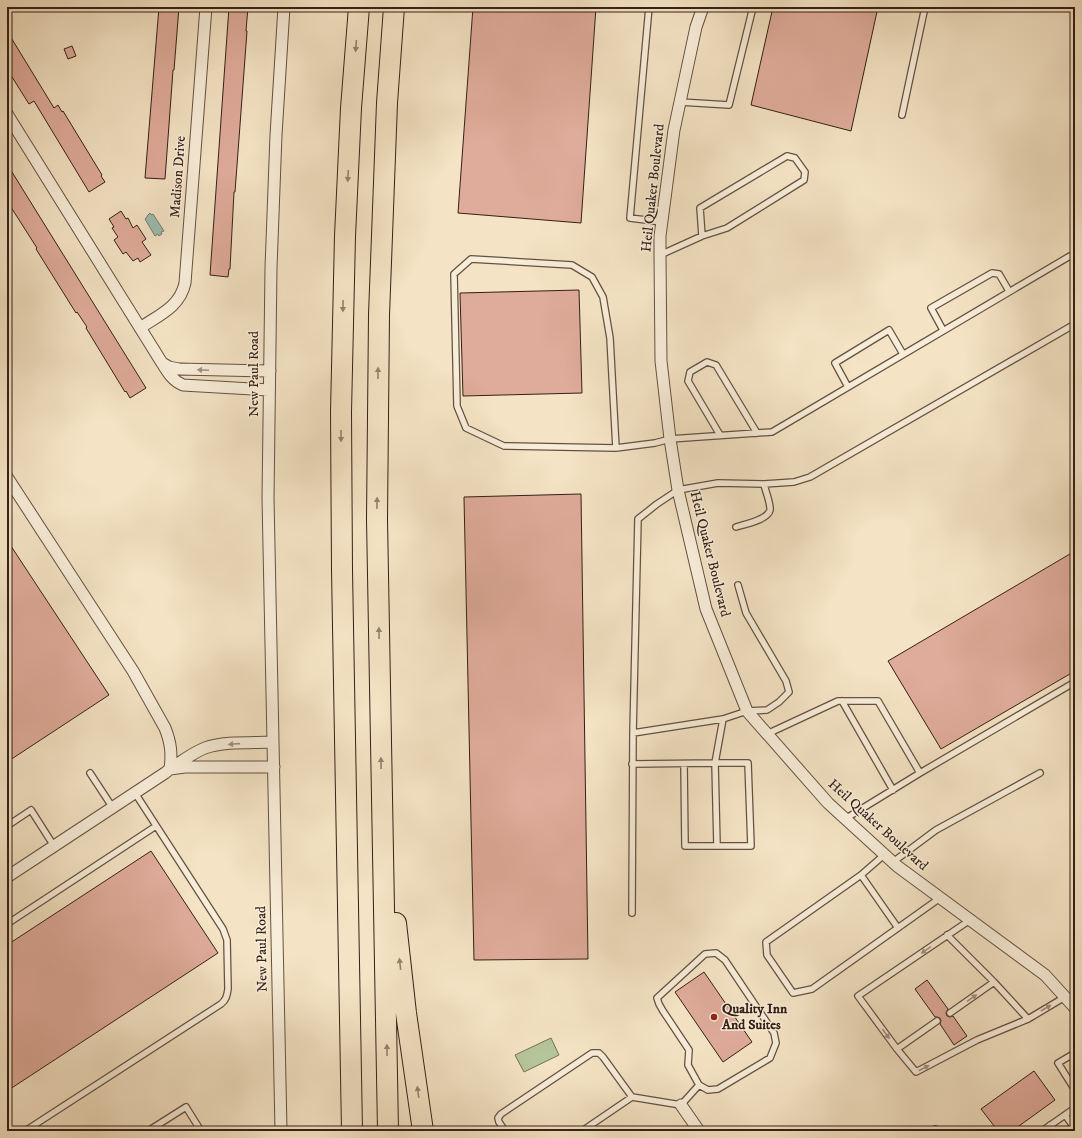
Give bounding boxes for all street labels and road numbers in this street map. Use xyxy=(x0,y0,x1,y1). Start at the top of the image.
street label: Heil Quaker Boulevard xyxy=(637,123,669,253)
street label: Madison Drive xyxy=(166,135,190,219)
street label: New Paul Road xyxy=(245,331,263,417)
street label: Heil Quaker Boulevard xyxy=(686,489,734,619)
street label: Heil Quaker Boulevard xyxy=(824,775,932,875)
street label: New Paul Road xyxy=(252,906,272,992)

